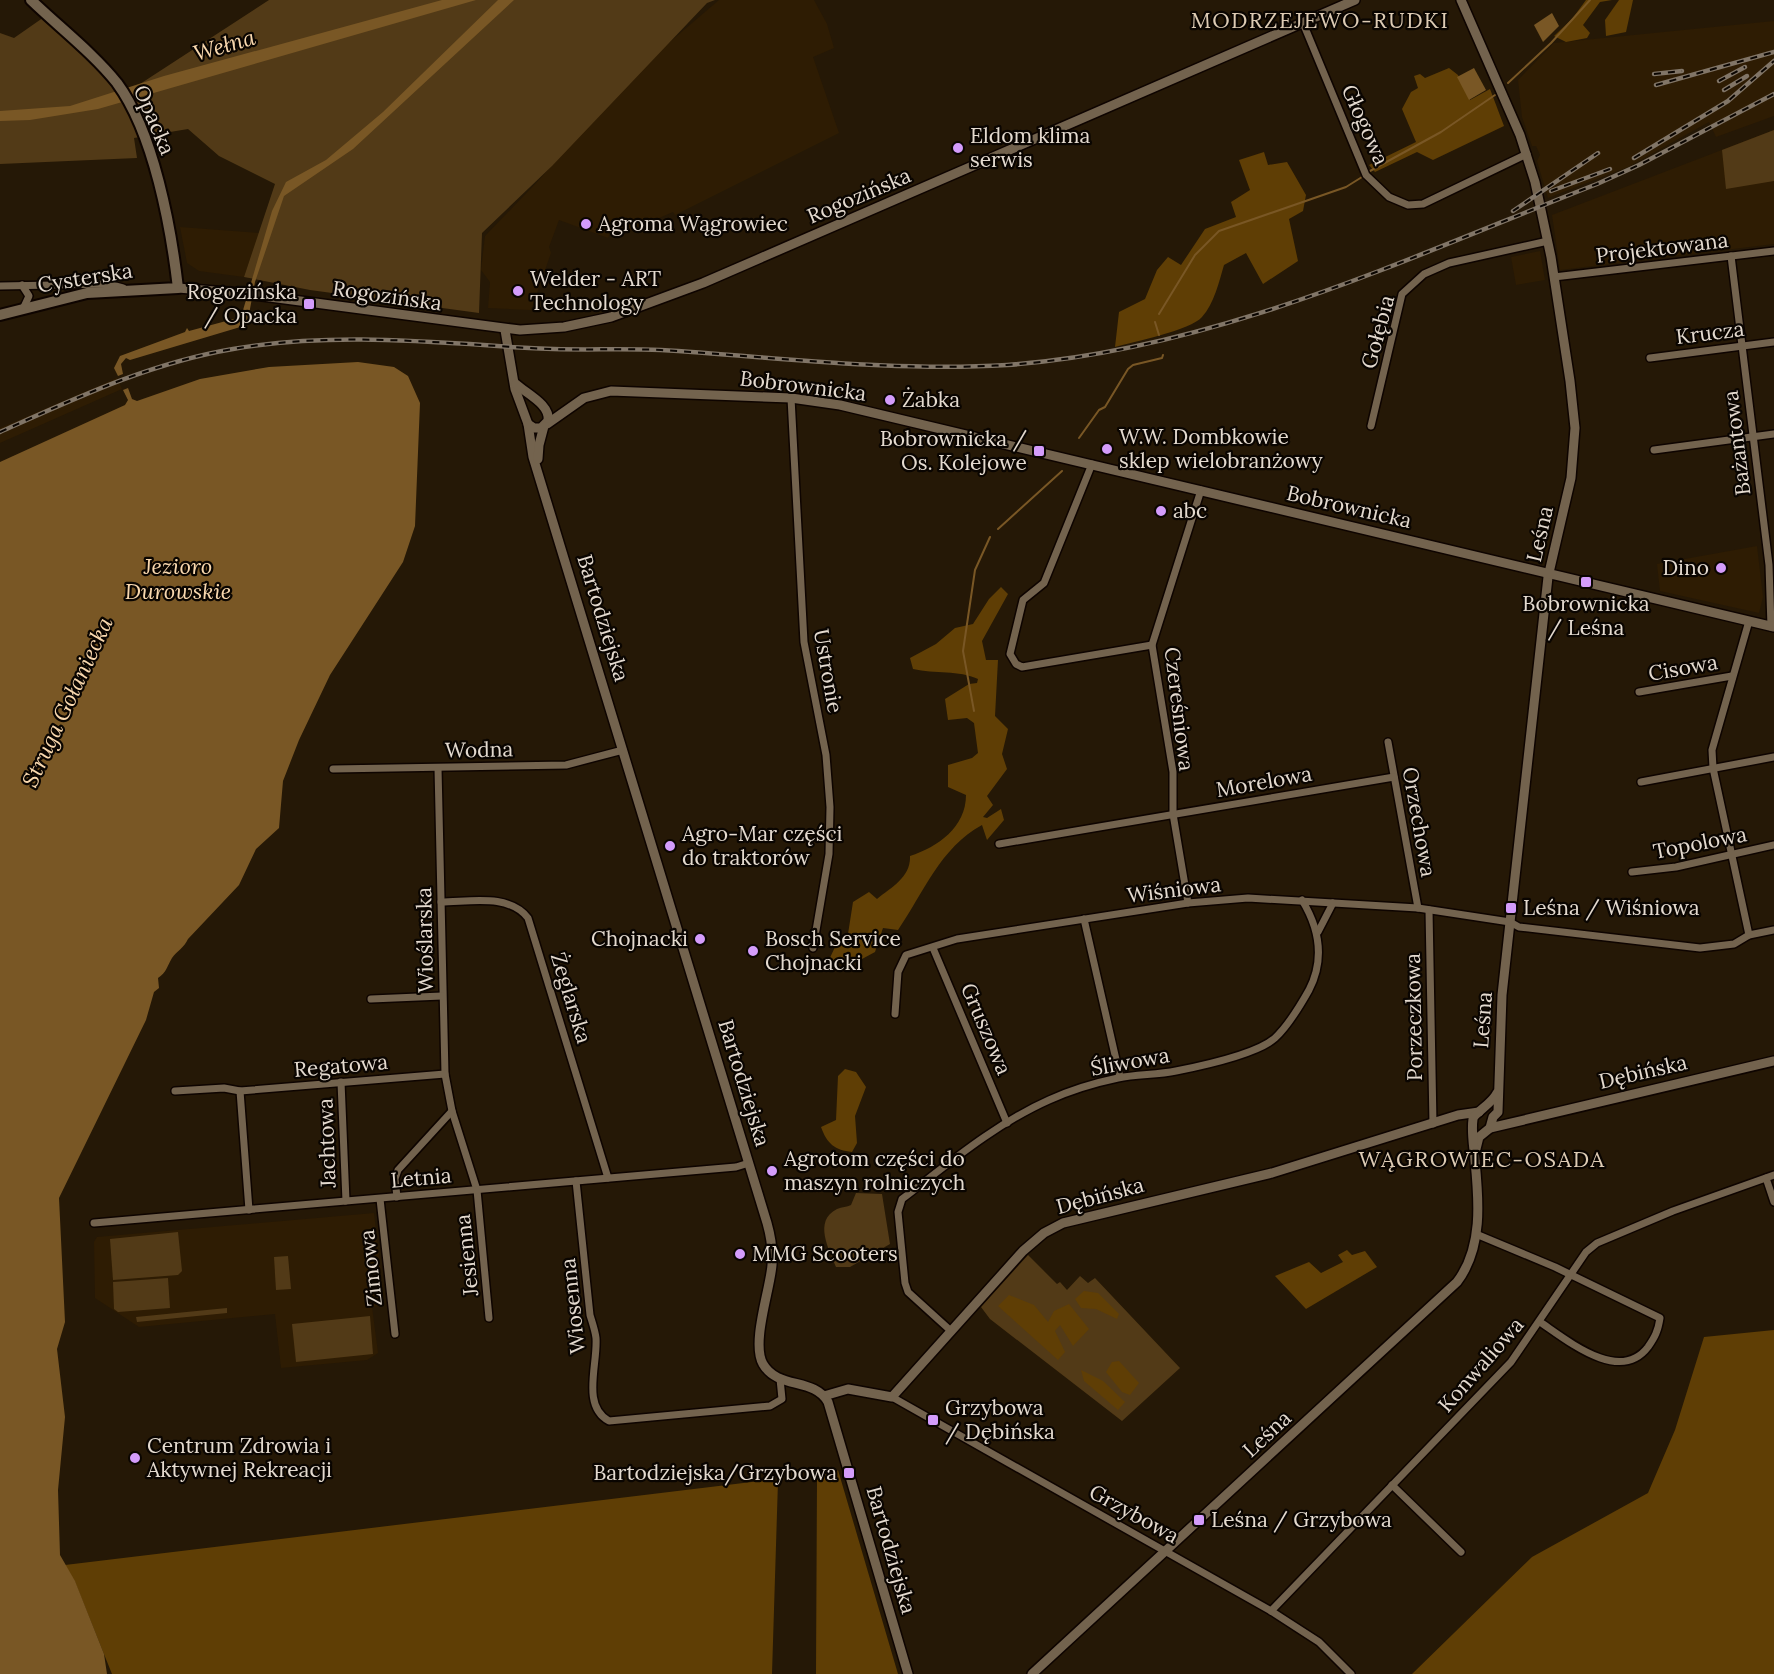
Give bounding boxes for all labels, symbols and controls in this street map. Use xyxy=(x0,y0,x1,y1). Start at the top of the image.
district label: MODRZEJEWO-RUDKI xyxy=(1191,6,1449,34)
water label: Wełna xyxy=(190,23,259,67)
street label: Głogowa xyxy=(1336,80,1395,170)
street label: Opacka xyxy=(128,81,181,159)
place label: Eldom klima serwis xyxy=(970,122,1091,173)
marker: Eldom klima serwis xyxy=(951,141,965,155)
street label: Rogozińska xyxy=(803,161,915,230)
place label: Agroma Wągrowiec xyxy=(597,210,788,237)
marker: Agroma Wągrowiec xyxy=(579,217,593,231)
street label: Projektowana xyxy=(1594,226,1730,269)
street label: Cysterska xyxy=(35,257,135,298)
place label: Welder - ART Technology xyxy=(530,265,661,316)
street label: Rogozińska xyxy=(331,274,444,317)
place label: Rogozińska / Opacka xyxy=(187,278,297,329)
marker: Welder - ART Technology xyxy=(511,284,525,298)
street label: Gołębia xyxy=(1355,292,1400,372)
marker: Rogozińska / Opacka xyxy=(302,297,316,311)
street label: Krucza xyxy=(1674,315,1746,350)
street label: Bobrownicka xyxy=(738,364,868,407)
place label: Żabka xyxy=(902,386,960,413)
street label: Bażantowa xyxy=(1717,389,1756,497)
marker: Żabka xyxy=(883,393,897,407)
place label: W.W. Dombkowie sklep wielobranżowy xyxy=(1119,423,1323,474)
place label: Bobrownicka / Os. Kolejowe xyxy=(880,425,1028,476)
marker: W.W. Dombkowie sklep wielobranżowy xyxy=(1100,442,1114,456)
marker: Bobrownicka / Os. Kolejowe xyxy=(1032,444,1046,458)
street label: Bobrownicka xyxy=(1284,479,1414,534)
place label: abc xyxy=(1173,497,1207,524)
street label: Leśna xyxy=(1520,503,1559,565)
marker: abc xyxy=(1154,504,1168,518)
street label: Bartodziejska xyxy=(571,551,636,685)
water label: Jezioro Durowskie xyxy=(125,552,231,605)
place label: Dino xyxy=(1662,554,1709,581)
marker: Dino xyxy=(1714,561,1728,575)
marker: Bobrownicka / Leśna xyxy=(1579,575,1593,589)
place label: Bobrownicka / Leśna xyxy=(1522,590,1650,641)
water label: Struga Gołaniecka xyxy=(15,612,119,791)
street label: Ustronie xyxy=(808,627,849,715)
street label: Czereśniowa xyxy=(1158,645,1201,773)
street label: Cisowa xyxy=(1646,648,1720,687)
street label: Wodna xyxy=(445,735,514,764)
street label: Morelowa xyxy=(1214,760,1314,803)
street label: Orzechowa xyxy=(1397,765,1442,879)
place label: Agro-Mar części do traktorów xyxy=(681,820,843,871)
street label: Topolowa xyxy=(1651,820,1749,865)
marker: Agro-Mar części do traktorów xyxy=(663,839,677,853)
street label: Wiśniowa xyxy=(1125,870,1223,909)
street label: Wioślarska xyxy=(410,887,439,993)
place label: Leśna / Wiśniowa xyxy=(1523,894,1700,921)
marker: Leśna / Wiśniowa xyxy=(1504,901,1518,915)
place label: Chojnacki xyxy=(591,925,688,952)
place label: Bosch Service Chojnacki xyxy=(765,925,901,976)
marker: Chojnacki xyxy=(693,932,707,946)
marker: Bosch Service Chojnacki xyxy=(746,944,760,958)
street label: Żeglarska xyxy=(545,949,598,1047)
street label: Porzeczkowa xyxy=(1399,953,1428,1081)
street label: Gruszowa xyxy=(955,979,1018,1079)
street label: Leśna xyxy=(1467,991,1498,1049)
street label: Bartodziejska xyxy=(712,1016,777,1150)
street label: Śliwowa xyxy=(1088,1041,1172,1082)
street label: Regatowa xyxy=(293,1048,389,1083)
street label: Dębińska xyxy=(1596,1048,1690,1095)
street label: Jachtowa xyxy=(311,1098,342,1189)
place label: Agrotom części do maszyn rolniczych xyxy=(783,1145,965,1196)
district label: WĄGROWIEC-OSADA xyxy=(1359,1145,1605,1173)
street label: Letnia xyxy=(389,1161,453,1194)
marker: Agrotom części do maszyn rolniczych xyxy=(765,1164,779,1178)
street label: Dębińska xyxy=(1053,1171,1147,1220)
street label: Jesienna xyxy=(449,1213,484,1298)
street label: Zimowa xyxy=(353,1228,388,1308)
place label: MMG Scooters xyxy=(752,1240,898,1267)
marker: MMG Scooters xyxy=(733,1247,747,1261)
street label: Wiosenna xyxy=(554,1257,591,1355)
street label: Konwaliowa xyxy=(1432,1311,1529,1418)
place label: Grzybowa / Dębińska xyxy=(945,1394,1055,1445)
street label: Leśna xyxy=(1237,1404,1297,1463)
marker: Grzybowa / Dębińska xyxy=(926,1413,940,1427)
place label: Centrum Zdrowia i Aktywnej Rekreacji xyxy=(146,1432,332,1483)
marker: Centrum Zdrowia i Aktywnej Rekreacji xyxy=(128,1451,142,1465)
place label: Bartodziejska/Grzybowa xyxy=(593,1459,837,1486)
marker: Bartodziejska/Grzybowa xyxy=(842,1466,856,1480)
street label: Grzybowa xyxy=(1085,1478,1184,1549)
street label: Bartodziejska xyxy=(860,1483,923,1617)
place label: Leśna / Grzybowa xyxy=(1211,1506,1392,1533)
marker: Leśna / Grzybowa xyxy=(1192,1513,1206,1527)

